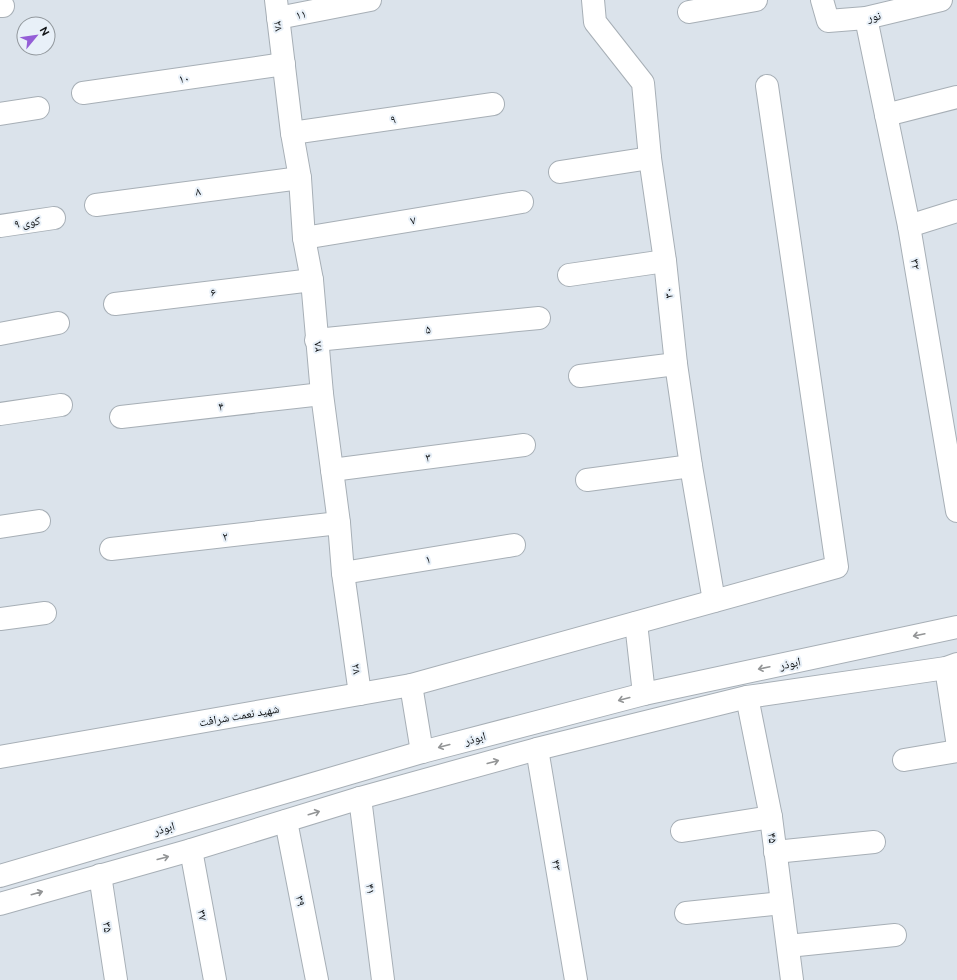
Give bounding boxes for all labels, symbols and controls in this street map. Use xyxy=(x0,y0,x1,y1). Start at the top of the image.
street label: ۱۱ xyxy=(294,7,308,21)
street label: نور xyxy=(865,8,882,24)
north arrow xyxy=(16,16,56,56)
street label: ۲۸ xyxy=(272,20,286,33)
text: N xyxy=(38,25,52,38)
street label: ۱۰ xyxy=(178,71,190,85)
street label: ۹ xyxy=(389,112,397,126)
street label: ۸ xyxy=(194,184,202,198)
street label: ۷ xyxy=(409,213,417,227)
street label: کوی ۹ xyxy=(13,214,41,231)
street label: ۳۲ xyxy=(909,258,923,270)
street label: ۶ xyxy=(210,285,216,299)
street label: ۳۰ xyxy=(661,287,675,299)
street label: ۵ xyxy=(425,322,431,336)
street label: ۲۸ xyxy=(310,340,324,353)
street label: ۴ xyxy=(218,399,224,413)
street label: ۳ xyxy=(425,450,431,464)
street label: ۲ xyxy=(222,529,228,543)
street label: ۱ xyxy=(424,552,432,566)
one-way arrow xyxy=(913,632,926,640)
street label: ابوذر xyxy=(777,654,802,673)
street label: ۲۸ xyxy=(350,663,364,676)
one-way arrow xyxy=(758,665,771,673)
one-way arrow xyxy=(617,696,630,704)
street label: شهید نعمت شرافت xyxy=(198,702,281,730)
street label: ابوذر xyxy=(462,729,487,749)
one-way arrow xyxy=(437,743,450,750)
one-way arrow xyxy=(486,757,499,765)
one-way arrow xyxy=(308,808,320,816)
street label: ابوذر xyxy=(151,819,177,839)
street label: ۴۵ xyxy=(766,832,780,844)
one-way arrow xyxy=(156,854,169,861)
street label: ۴۳ xyxy=(550,859,564,871)
street label: ۴۱ xyxy=(364,883,378,895)
one-way arrow xyxy=(31,889,44,896)
street label: ۳۹ xyxy=(294,894,308,908)
street label: ۳۷ xyxy=(196,908,211,922)
street label: ۳۵ xyxy=(101,921,115,933)

